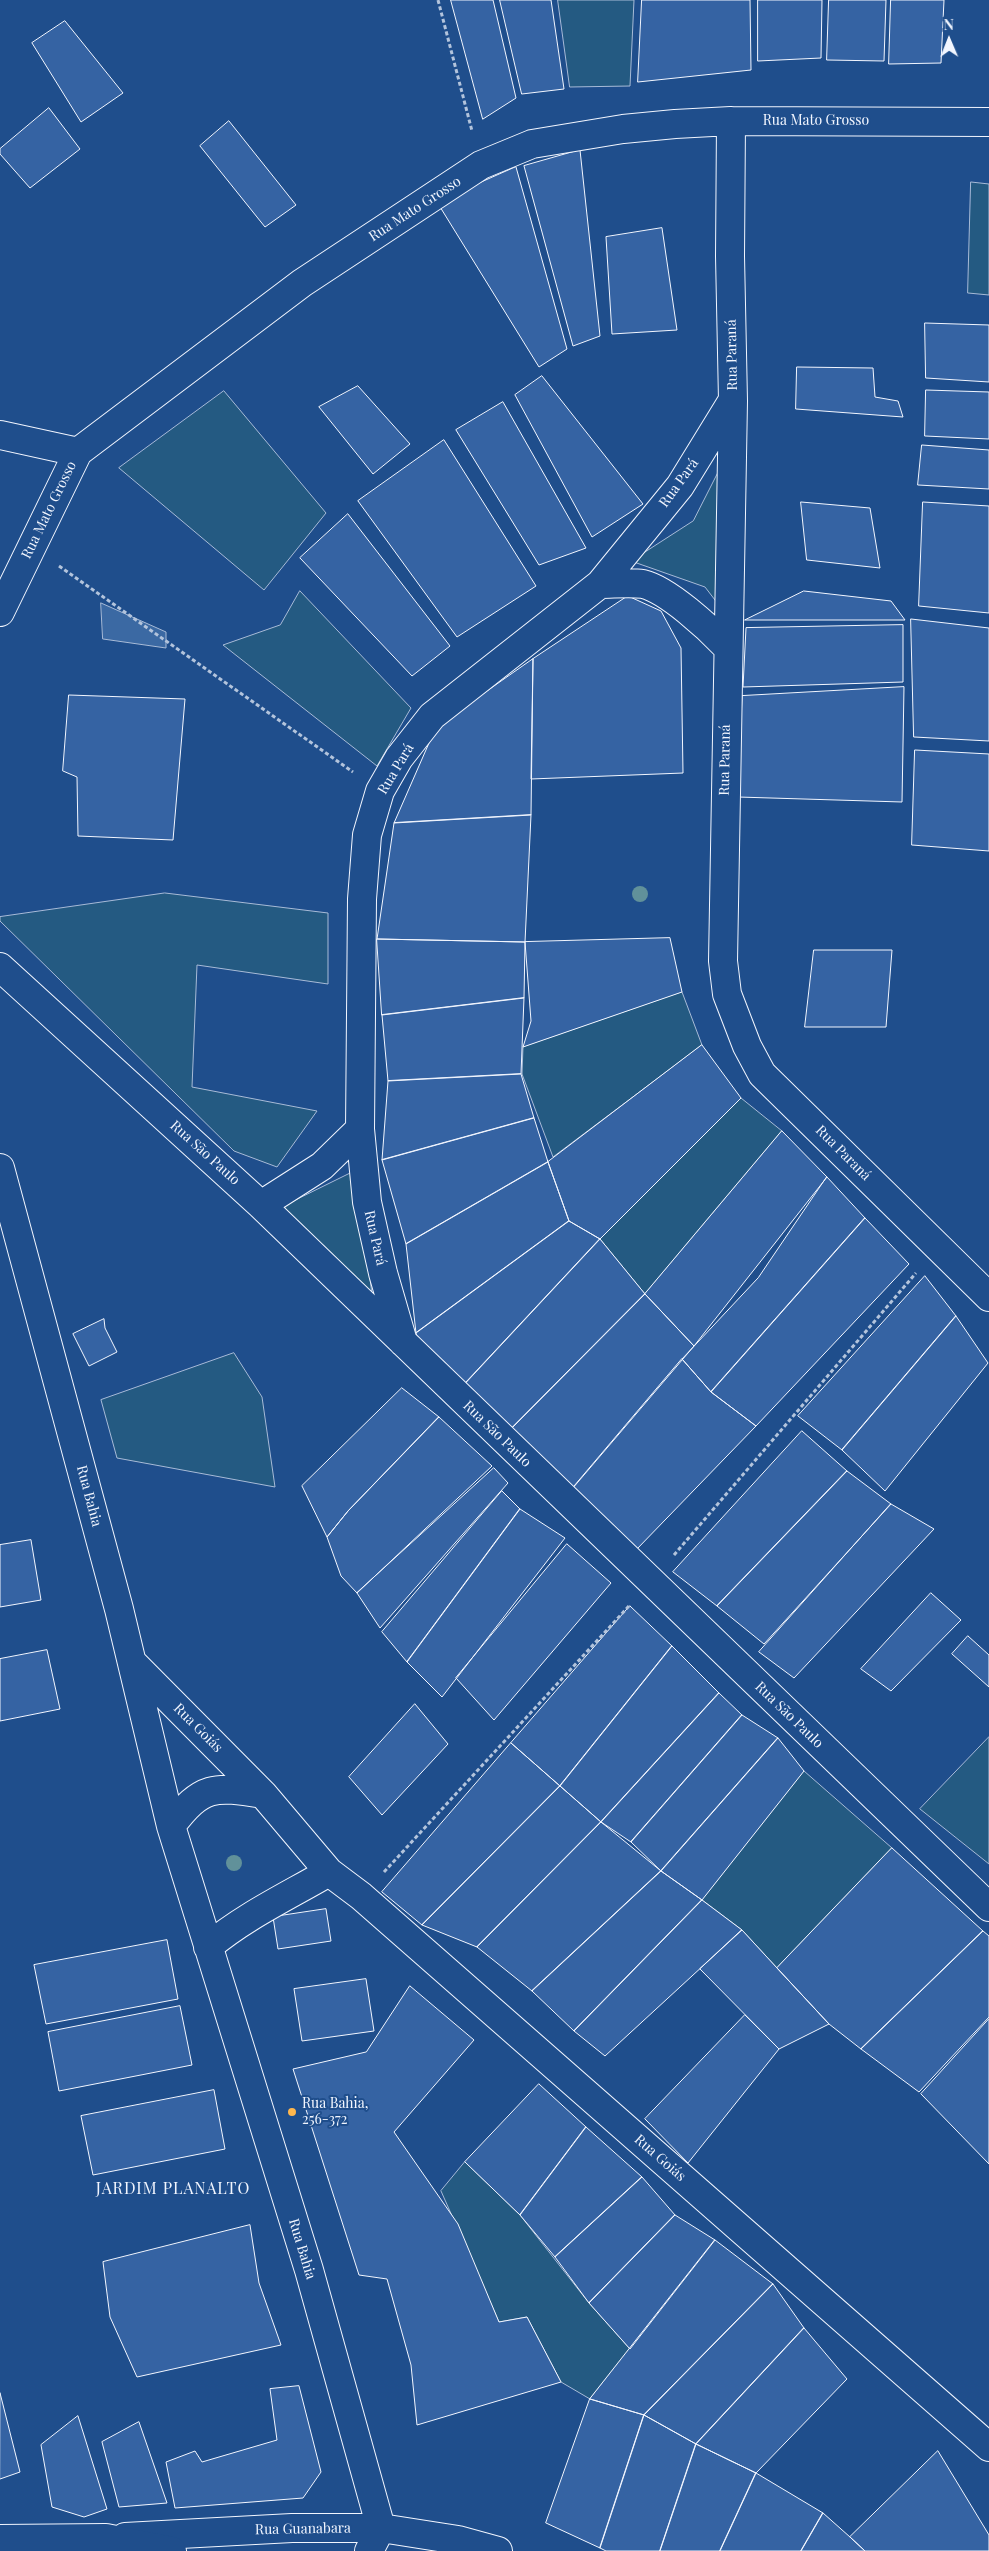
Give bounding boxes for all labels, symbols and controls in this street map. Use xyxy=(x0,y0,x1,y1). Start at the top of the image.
north arrow xyxy=(924,15,974,65)
text: N xyxy=(944,15,954,34)
street label: Rua Mato Grosso xyxy=(763,113,869,129)
street label: Rua Mato Grosso xyxy=(366,173,464,245)
street label: Rua Paraná xyxy=(723,319,741,391)
street label: Rua Pará xyxy=(656,455,702,511)
street label: Rua Mato Grosso xyxy=(18,458,80,562)
street label: Rua Paraná xyxy=(716,724,734,796)
street label: Rua Pará xyxy=(374,741,418,797)
street label: Rua São Paulo xyxy=(167,1117,243,1189)
street label: Rua Paraná xyxy=(812,1122,874,1184)
street label: Rua Pará xyxy=(361,1209,389,1267)
street label: Rua São Paulo xyxy=(459,1397,535,1471)
street label: Rua Bahia xyxy=(73,1464,105,1528)
street label: Rua São Paulo xyxy=(751,1678,827,1752)
street label: Rua Goiás xyxy=(170,1700,226,1756)
place label: Rua Bahia, 256-372 xyxy=(302,2096,368,2128)
marker: Rua Bahia, 256-372 xyxy=(286,2106,298,2118)
street label: Rua Goiás xyxy=(631,2131,689,2185)
district label: JARDIM PLANALTO xyxy=(94,2179,252,2199)
street label: Rua Bahia xyxy=(285,2217,319,2281)
street label: Rua Guanabara xyxy=(255,2520,351,2538)

